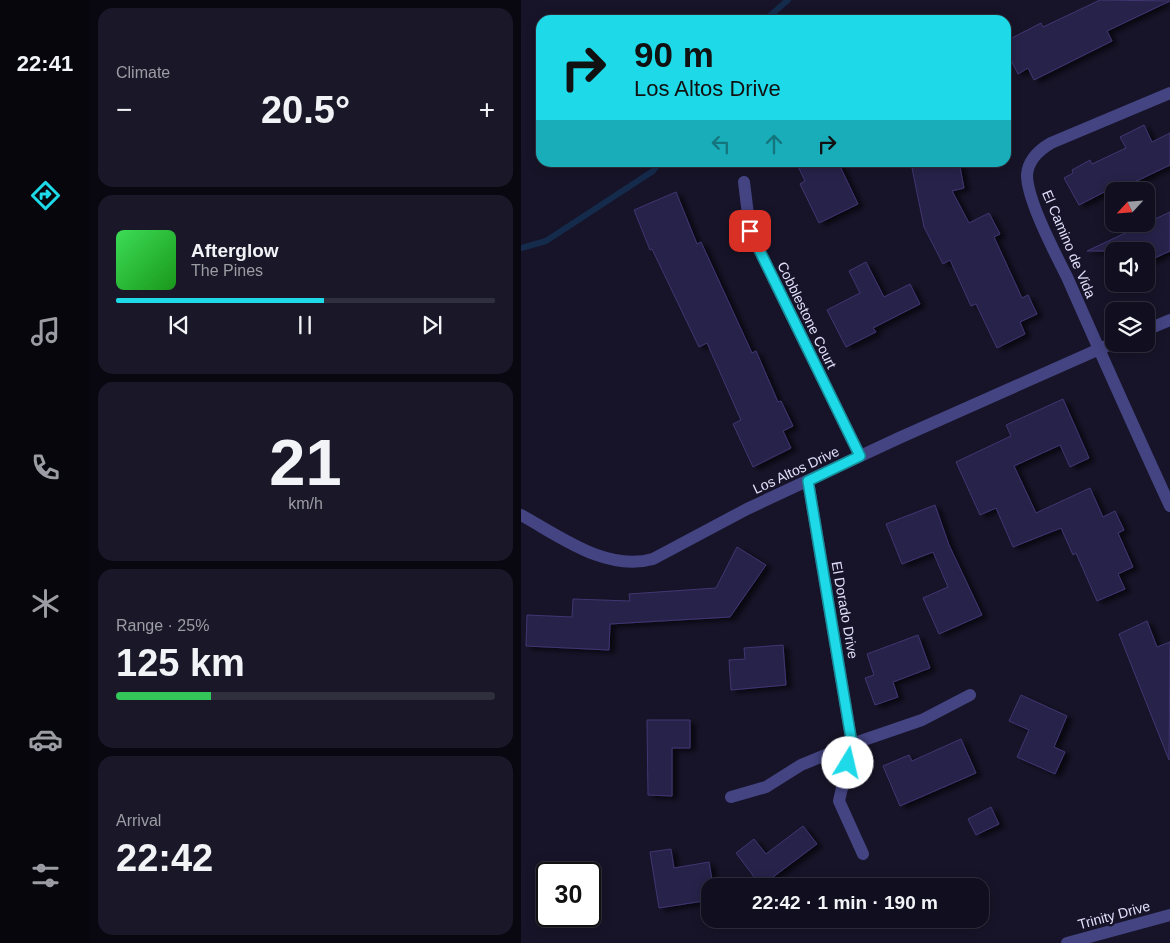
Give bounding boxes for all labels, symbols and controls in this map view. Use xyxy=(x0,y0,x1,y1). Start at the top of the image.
icon: right xyxy=(551,35,616,100)
text: 90 m xyxy=(634,35,714,74)
text: 22:41 xyxy=(17,51,73,76)
text: Climate xyxy=(116,64,170,81)
text: Los Altos Drive xyxy=(634,76,781,101)
text: 20.5° xyxy=(261,89,350,131)
text: − xyxy=(116,94,132,125)
text: + xyxy=(479,94,495,125)
icon: left xyxy=(707,130,735,158)
icon: ahead xyxy=(760,130,788,158)
icon: right xyxy=(813,130,841,158)
icon: directions xyxy=(28,178,63,213)
north arrow xyxy=(1105,182,1155,232)
map controls xyxy=(1105,182,1155,352)
street label: El Camino de Vida xyxy=(1039,188,1099,301)
pin xyxy=(729,210,771,252)
icon: arrive xyxy=(736,217,764,245)
text: Afterglow xyxy=(191,240,279,261)
button: sound xyxy=(1105,242,1155,292)
street label: Cobblestone Court xyxy=(774,259,840,371)
text: The Pines xyxy=(191,262,263,279)
button: layers xyxy=(1105,302,1155,352)
icon: previous xyxy=(165,311,193,339)
icon: pause xyxy=(291,311,319,339)
icon: next xyxy=(418,311,446,339)
icon: music xyxy=(28,314,63,349)
text: 21 xyxy=(269,426,342,499)
street label: Los Altos Drive xyxy=(750,443,842,497)
icon: phone xyxy=(28,450,63,485)
text: km/h xyxy=(288,495,323,512)
street label: El Dorado Drive xyxy=(829,560,861,660)
icon: climate xyxy=(28,586,63,621)
text: Range · 25% xyxy=(116,617,209,634)
text: 125 km xyxy=(116,642,245,684)
icon: car xyxy=(28,722,63,757)
position arrow xyxy=(821,736,873,788)
text: Arrival xyxy=(116,812,161,829)
text: 22:42 xyxy=(116,837,213,879)
icon: filters xyxy=(28,858,63,893)
speed limit sign: 30 xyxy=(536,862,601,927)
text: 22:42 · 1 min · 190 m xyxy=(752,892,938,913)
street label: Trinity Drive xyxy=(1076,898,1152,932)

